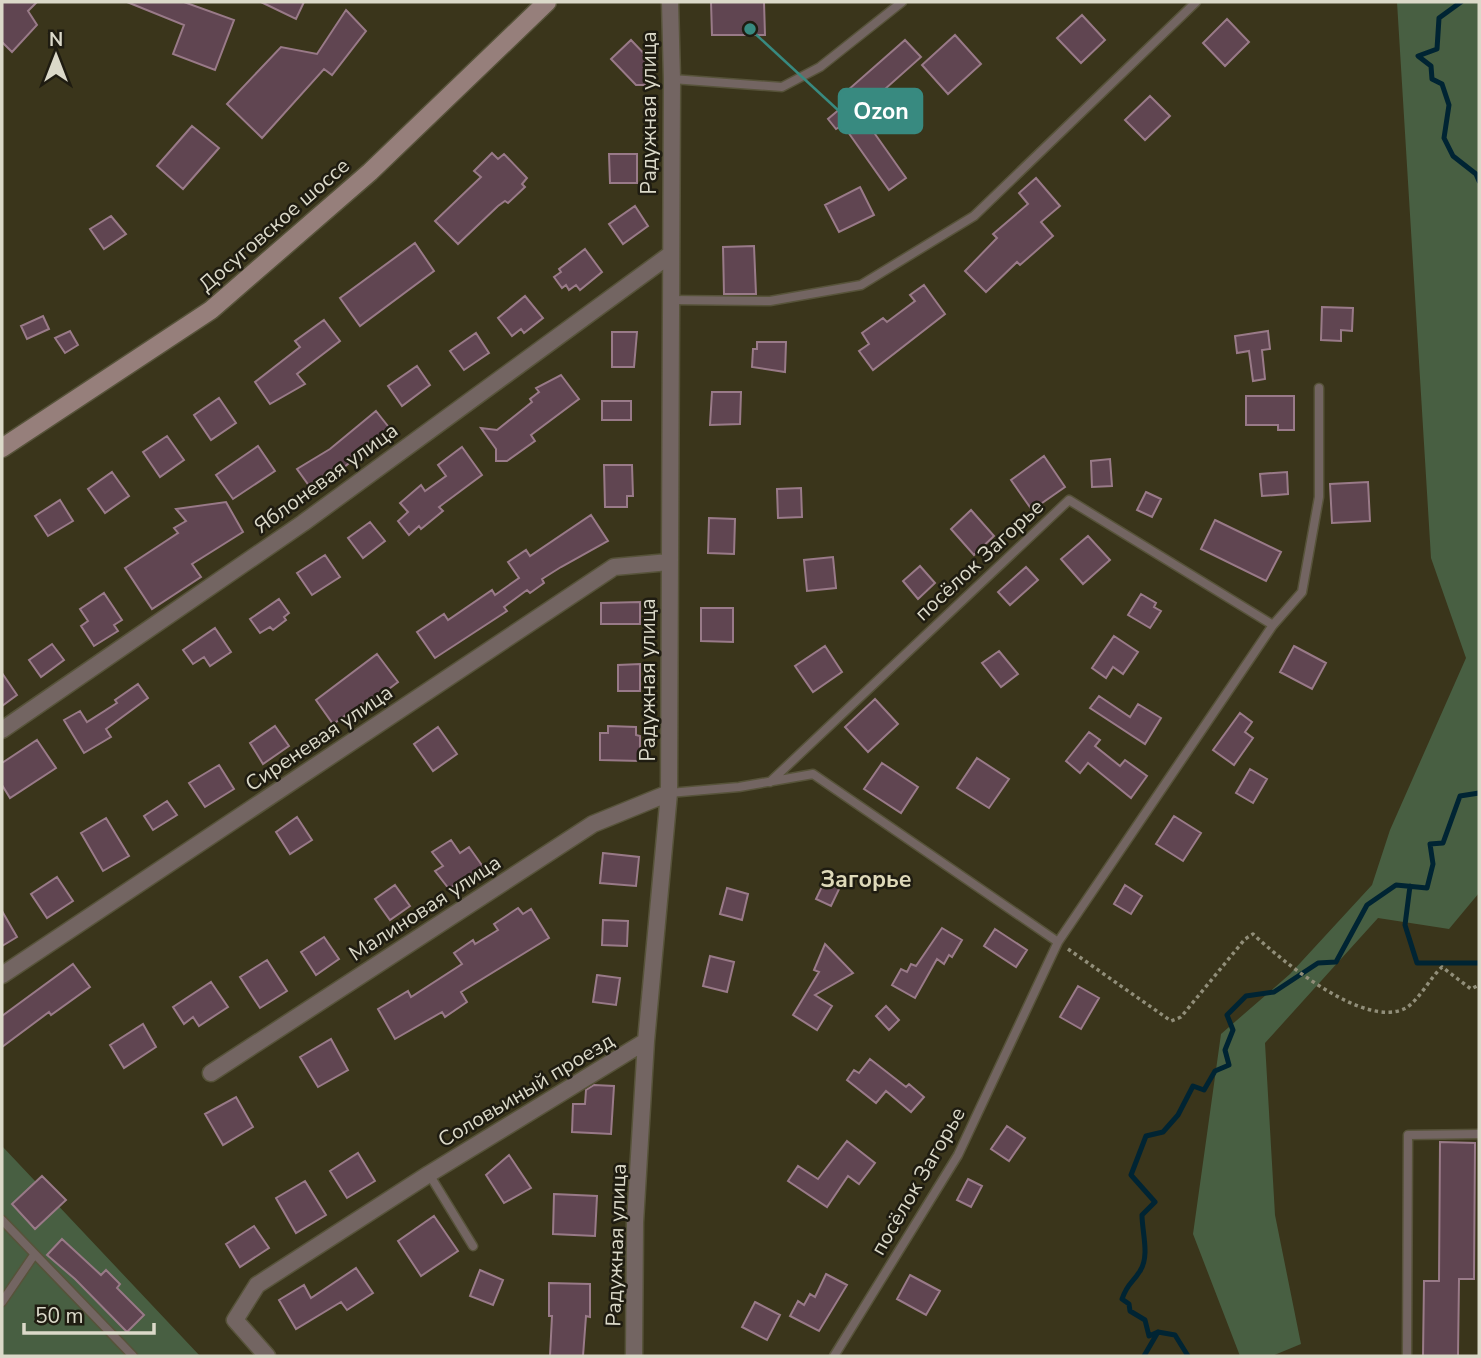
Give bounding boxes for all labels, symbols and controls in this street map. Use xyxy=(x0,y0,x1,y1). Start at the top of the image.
north arrow xyxy=(21,21,91,91)
text: N xyxy=(49,27,63,53)
street label: Радужная улица xyxy=(635,31,663,195)
callout: Ozon xyxy=(839,89,922,133)
text: Ozon xyxy=(853,96,909,127)
street label: Досуговское шоссе xyxy=(193,152,355,298)
street label: Яблоневая улица xyxy=(248,416,404,540)
street label: посёлок Загорье xyxy=(908,493,1050,627)
street label: Радужная улица xyxy=(634,598,662,762)
street label: Сиреневая улица xyxy=(240,678,398,798)
street label: Малиновая улица xyxy=(344,848,506,968)
district label: Загорье xyxy=(820,864,912,895)
street label: Соловьиный проезд xyxy=(433,1026,619,1154)
street label: посёлок Загорье xyxy=(864,1102,972,1260)
street label: Радужная улица xyxy=(599,1163,633,1327)
scale bar xyxy=(24,1292,154,1336)
text: 50 m xyxy=(35,1302,84,1330)

